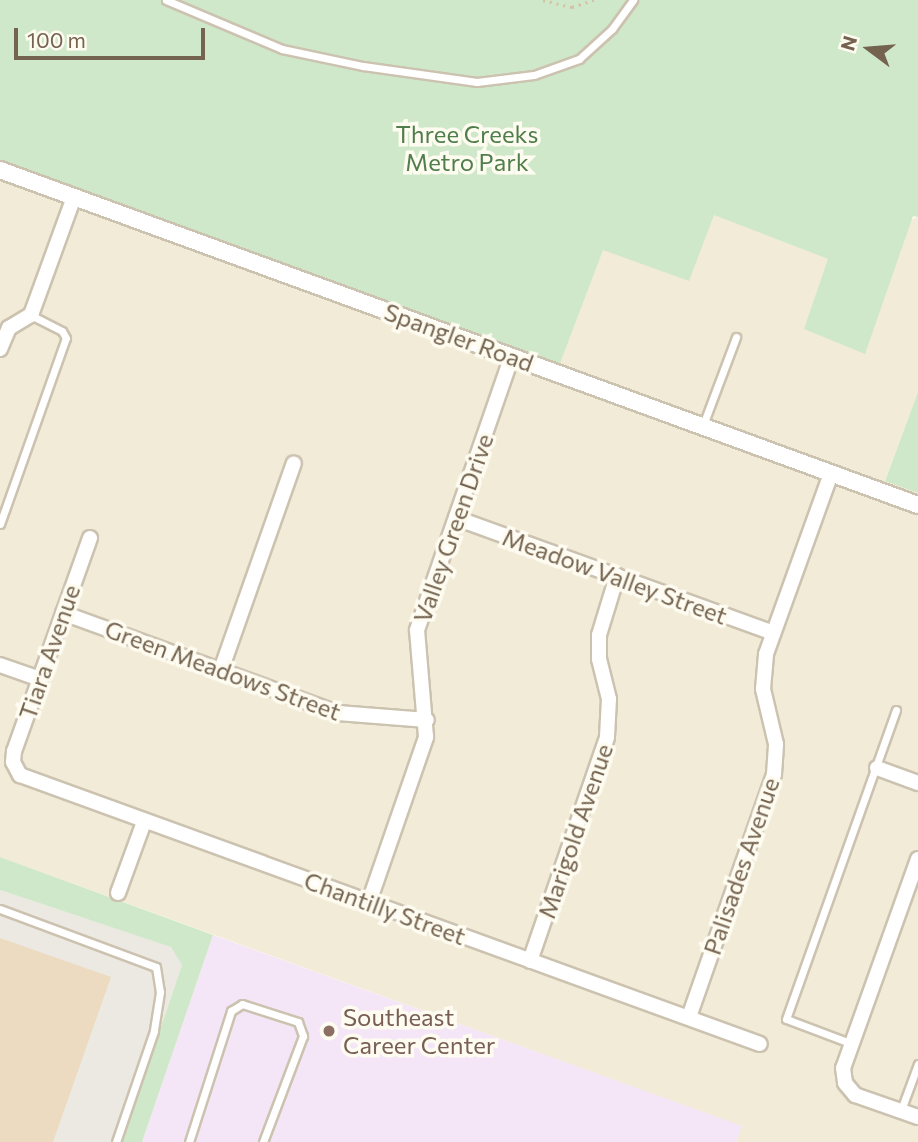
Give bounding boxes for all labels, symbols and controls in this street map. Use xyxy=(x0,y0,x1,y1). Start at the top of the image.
scale bar xyxy=(18,14,208,58)
north arrow xyxy=(834,14,904,84)
text: 100 m xyxy=(27,27,86,52)
text: N xyxy=(835,33,861,53)
park label: Three Creeks Metro Park xyxy=(395,120,539,176)
street label: Spangler Road xyxy=(381,297,537,377)
street label: Valley Green Drive xyxy=(407,430,499,626)
street label: Meadow Valley Street xyxy=(499,522,731,630)
street label: Tiara Avenue xyxy=(12,581,86,723)
street label: Green Meadows Street xyxy=(101,614,345,726)
street label: Marigold Avenue xyxy=(532,740,618,922)
street label: Palisades Avenue xyxy=(697,774,785,958)
street label: Chantilly Street xyxy=(300,865,470,951)
place label: Southeast Career Center xyxy=(343,1003,495,1059)
marker: Southeast Career Center xyxy=(321,1023,337,1039)

